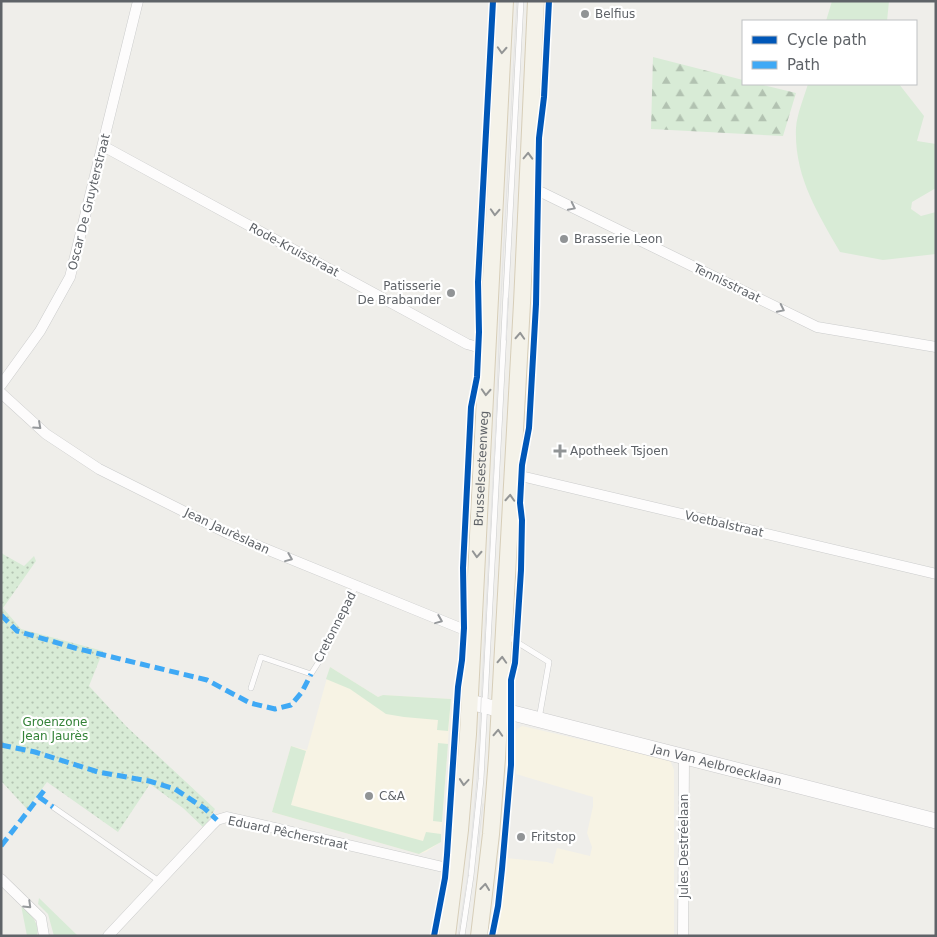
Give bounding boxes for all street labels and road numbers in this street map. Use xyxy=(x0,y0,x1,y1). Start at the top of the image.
street label: Oscar De Gruyterstraat xyxy=(65,132,113,272)
street label: Rode-Kruisstraat xyxy=(247,220,342,280)
street label: Tennisstraat xyxy=(690,260,763,305)
street label: Brusselsesteenweg xyxy=(471,410,491,527)
street label: Jean Jaurèslaan xyxy=(181,505,272,557)
street label: Voetbalstraat xyxy=(683,508,765,540)
street label: Cretonnepad xyxy=(311,589,359,665)
street label: Jan Van Aelbroecklaan xyxy=(650,742,783,788)
street label: Jules Destréelaan xyxy=(677,794,691,899)
street label: Eduard Pêcherstraat xyxy=(227,813,350,853)

